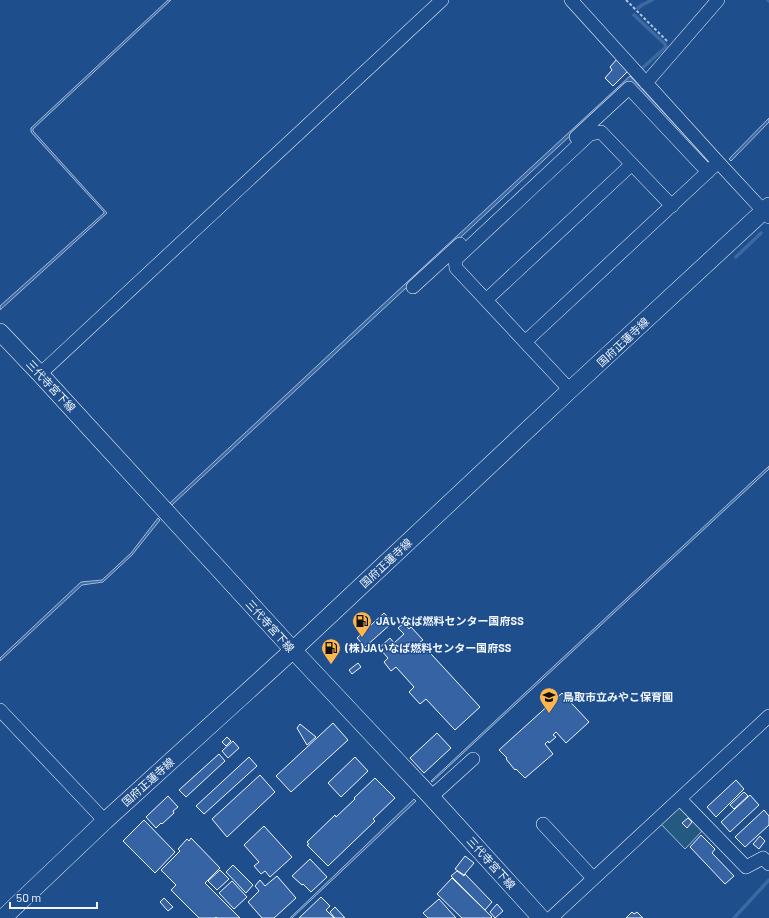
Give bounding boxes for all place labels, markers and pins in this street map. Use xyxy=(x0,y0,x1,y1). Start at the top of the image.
fuel station icon: JAいなば燃料センター国府SS xyxy=(351,610,373,638)
place label: JAいなば燃料センター国府SS xyxy=(376,614,524,627)
fuel station icon: (株)JAいなば燃料センター国府SS xyxy=(320,637,342,665)
place label: (株)JAいなば燃料センター国府SS xyxy=(344,641,512,654)
school or university icon: 鳥取市立みやこ保育園 xyxy=(538,686,560,714)
place label: 鳥取市立みやこ保育園 xyxy=(563,690,673,703)

